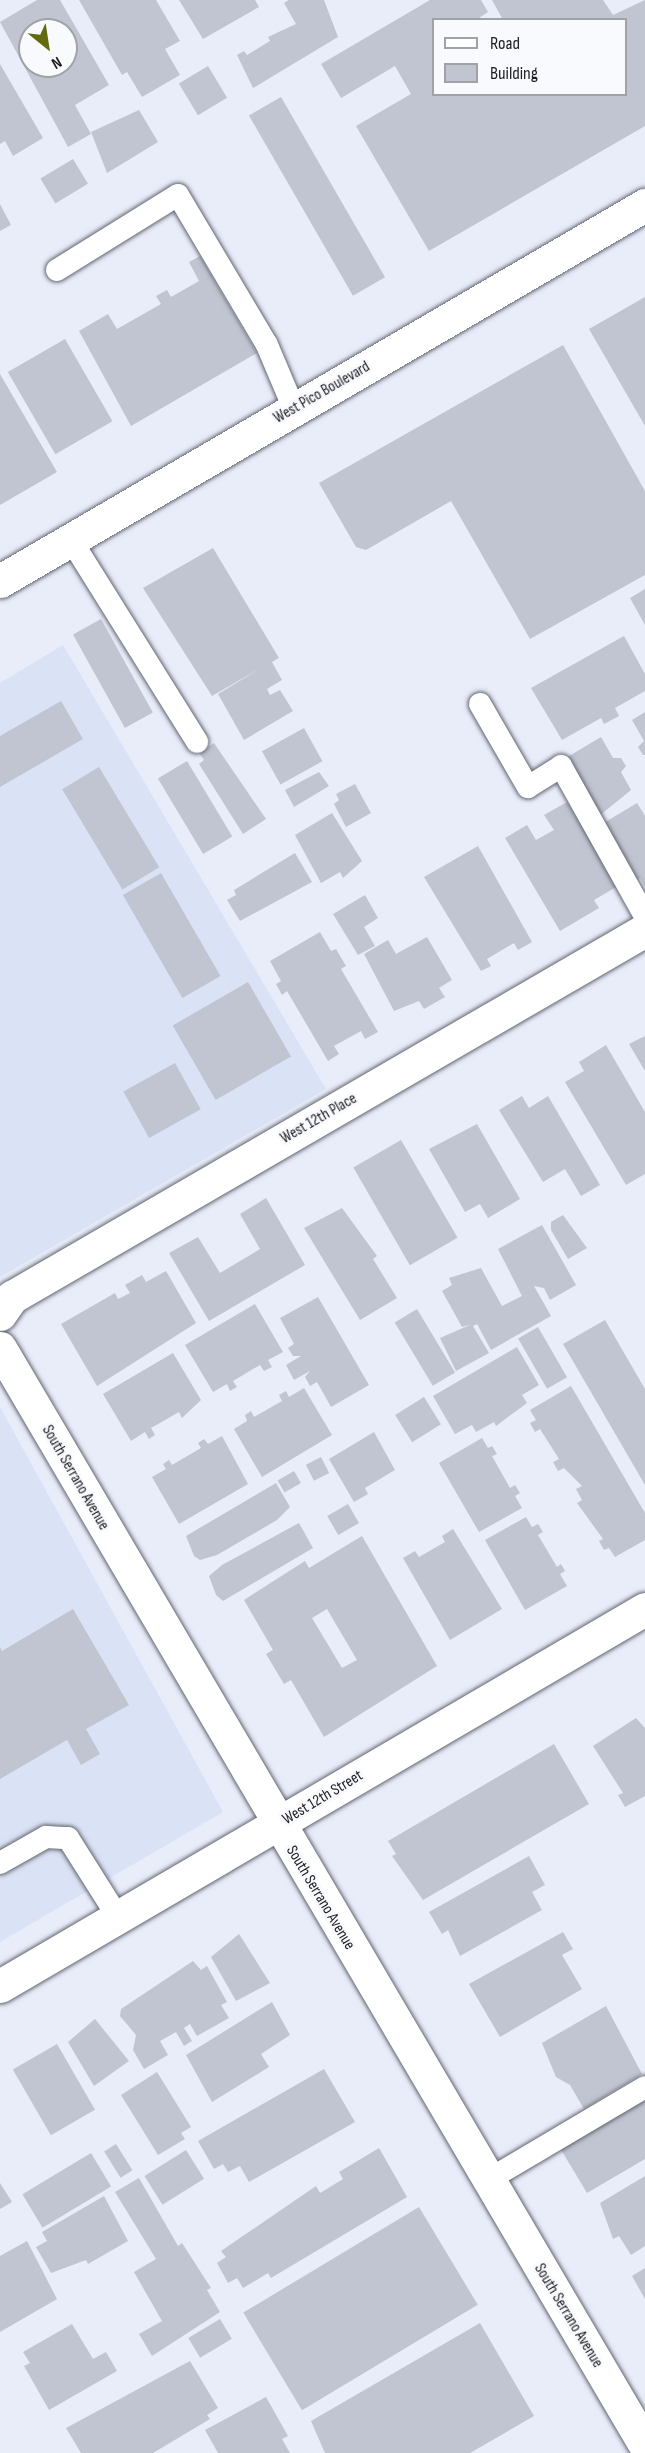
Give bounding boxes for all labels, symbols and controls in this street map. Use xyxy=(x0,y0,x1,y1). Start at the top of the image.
north arrow xyxy=(18,18,78,78)
legend xyxy=(432,18,627,96)
text: Road xyxy=(490,33,520,54)
text: N xyxy=(48,52,65,73)
text: Building xyxy=(490,63,538,84)
street label: West Pico Boulevard xyxy=(270,358,374,428)
street label: West 12th Place xyxy=(277,1089,361,1149)
street label: South Serrano Avenue xyxy=(37,1422,113,1534)
street label: West 12th Street xyxy=(279,1767,367,1829)
street label: South Serrano Avenue xyxy=(281,1842,359,1954)
street label: South Serrano Avenue xyxy=(529,2260,607,2372)

